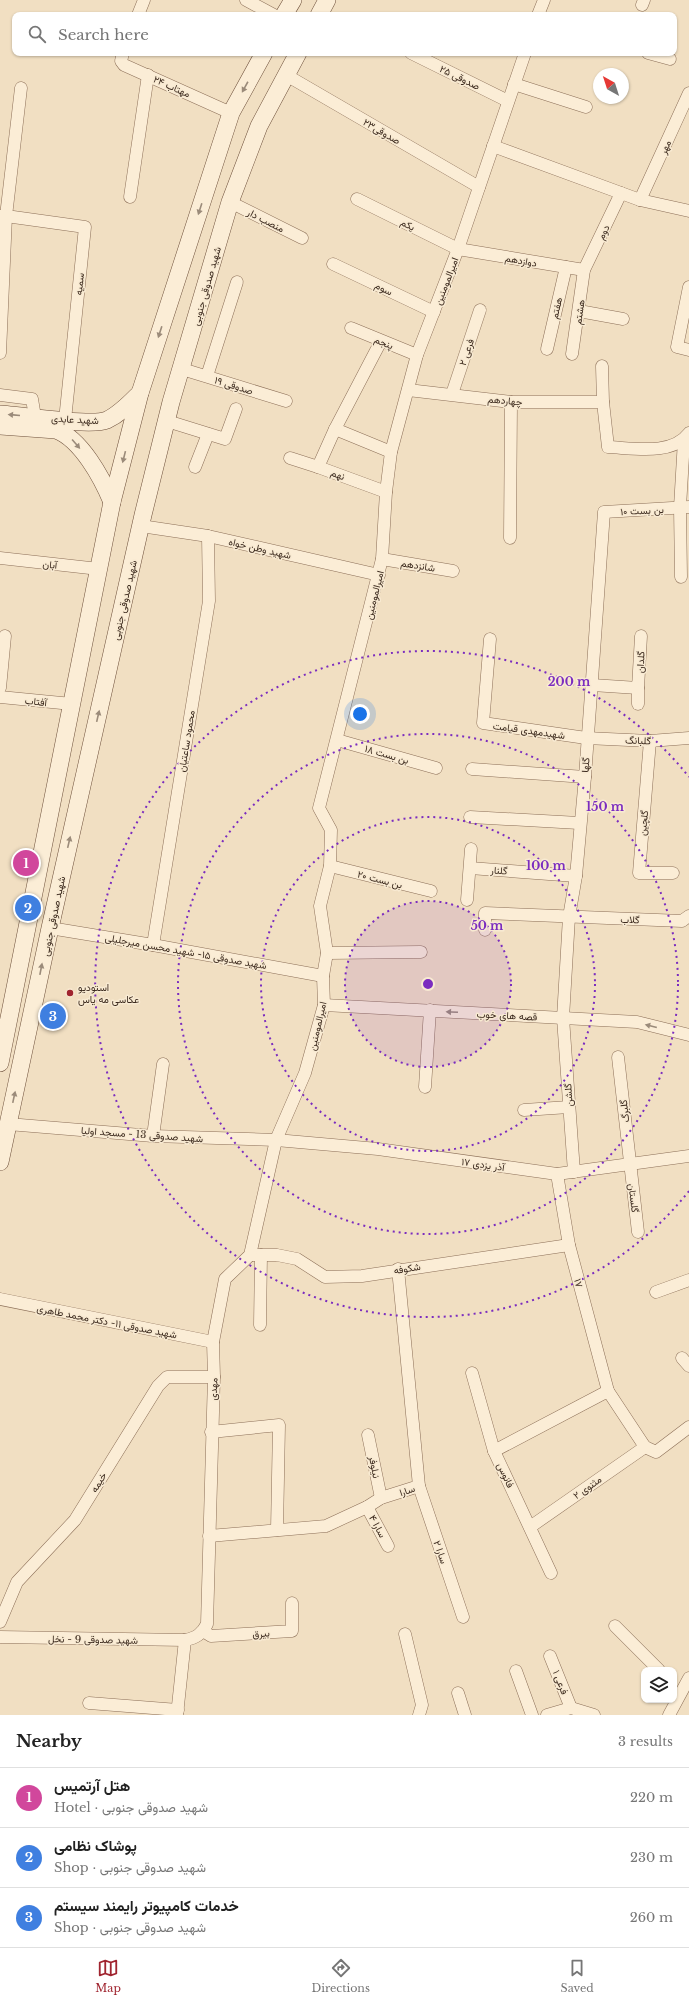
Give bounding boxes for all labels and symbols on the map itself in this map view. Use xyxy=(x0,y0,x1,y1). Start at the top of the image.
street label: صدوقی ۲۵ xyxy=(438,62,482,93)
north arrow xyxy=(593,68,629,104)
street label: مهتاب ۲۴ xyxy=(151,73,192,100)
one-way arrow xyxy=(242,81,248,93)
street label: صدوقی۲۳ xyxy=(361,116,403,147)
street label: مهر xyxy=(656,138,674,157)
one-way arrow xyxy=(197,203,203,215)
street label: منصب دار xyxy=(244,205,287,235)
street label: یکم xyxy=(398,215,417,233)
street label: دوم xyxy=(594,222,613,242)
street label: شهید صدوقی جنوبی xyxy=(189,245,224,327)
street label: دوازدهم xyxy=(504,251,538,270)
street label: امیرالمومنین xyxy=(431,255,462,307)
street label: سمیه xyxy=(72,272,87,296)
street label: سوم xyxy=(373,279,395,298)
street label: هفتم xyxy=(548,296,565,320)
street label: هشتم xyxy=(571,299,588,326)
one-way arrow xyxy=(157,327,163,339)
street label: پنجم xyxy=(372,333,395,353)
street label: فرعی ۲ xyxy=(456,337,477,367)
street label: صدوقی ۱۹ xyxy=(213,373,255,398)
street label: چهاردهم xyxy=(487,392,523,410)
one-way arrow xyxy=(8,411,20,418)
street label: شهید عابدی xyxy=(51,412,99,427)
one-way arrow xyxy=(71,439,80,449)
one-way arrow xyxy=(121,452,127,464)
street label: نهم xyxy=(329,466,347,483)
street label: بن بست ۱۰ xyxy=(620,503,664,518)
street label: شهید وطن خواه xyxy=(227,535,293,562)
street label: شانزدهم xyxy=(400,556,436,575)
street label: آبان xyxy=(42,557,59,572)
street label: شهید صدوقی جنوبی xyxy=(109,559,140,641)
street label: امیرالمومنین xyxy=(362,569,387,621)
street label: گلدان xyxy=(633,650,648,673)
text: 200 m xyxy=(548,674,591,689)
street label: آفتاب xyxy=(24,694,48,709)
your location xyxy=(350,704,370,724)
street label: محمود ساعتیان xyxy=(175,709,198,773)
one-way arrow xyxy=(95,710,101,722)
street label: شهیدمهدی قیامت xyxy=(492,719,566,742)
street label: گلبانگ xyxy=(625,734,652,747)
street label: بن بست ۱۸ xyxy=(363,742,411,767)
street label: گلها xyxy=(579,757,592,773)
text: 150 m xyxy=(586,799,625,814)
street label: گلچین xyxy=(636,809,652,836)
one-way arrow xyxy=(66,836,72,849)
pin: 1 xyxy=(13,848,39,878)
text: 100 m xyxy=(526,858,567,873)
street label: گلنار xyxy=(489,863,508,878)
street label: بن بست ۲۰ xyxy=(356,868,404,891)
street label: شهید صدوقی جنوبی xyxy=(39,875,68,957)
pin: 2 xyxy=(15,893,41,923)
street label: گلاب xyxy=(620,913,640,926)
text: 50 m xyxy=(471,918,504,933)
street label: شهید صدوقی ۱۵- شهید محسن میرجلیلی xyxy=(104,931,268,972)
one-way arrow xyxy=(39,963,45,976)
centre of rings xyxy=(421,977,435,991)
place label: استودیو عکاسی مه یاس xyxy=(78,981,139,1006)
marker: استودیو عکاسی مه یاس xyxy=(65,988,75,998)
street label: امیرالمومنین xyxy=(306,1000,329,1052)
pin: 3 xyxy=(40,1001,66,1031)
street label: قصه های خوب xyxy=(476,1007,538,1024)
one-way arrow xyxy=(446,1008,458,1015)
one-way arrow xyxy=(645,1022,657,1028)
street label: گلشن xyxy=(561,1082,576,1107)
one-way arrow xyxy=(12,1090,18,1103)
street label: گلبرگ xyxy=(617,1098,632,1123)
street label: شهید صدوقی 13 - مسجد اولیا xyxy=(80,1124,204,1145)
street label: آذر یزدی ۱۷ xyxy=(461,1155,506,1174)
street label: گلستان xyxy=(625,1183,642,1214)
street label: شکوفه xyxy=(393,1260,422,1277)
street label: ۱۷ xyxy=(571,1277,586,1289)
street label: شهید صدوقی ۱۱- دکتر محمد طاهری xyxy=(36,1302,178,1341)
street label: مهدی xyxy=(206,1377,221,1401)
street label: نیلوفر xyxy=(366,1454,383,1480)
street label: فانوس xyxy=(494,1461,517,1490)
street label: خیمه xyxy=(87,1470,110,1495)
street label: مثنوی ۲ xyxy=(570,1473,604,1502)
street label: سارا xyxy=(398,1482,417,1499)
street label: سارا ۴ xyxy=(366,1513,389,1540)
street label: سارا ۲ xyxy=(431,1539,451,1566)
street label: بیرق xyxy=(252,1626,270,1641)
street label: شهید صدوقی 9 - نخل xyxy=(48,1632,138,1647)
street label: فرعی ۱ xyxy=(550,1668,571,1697)

